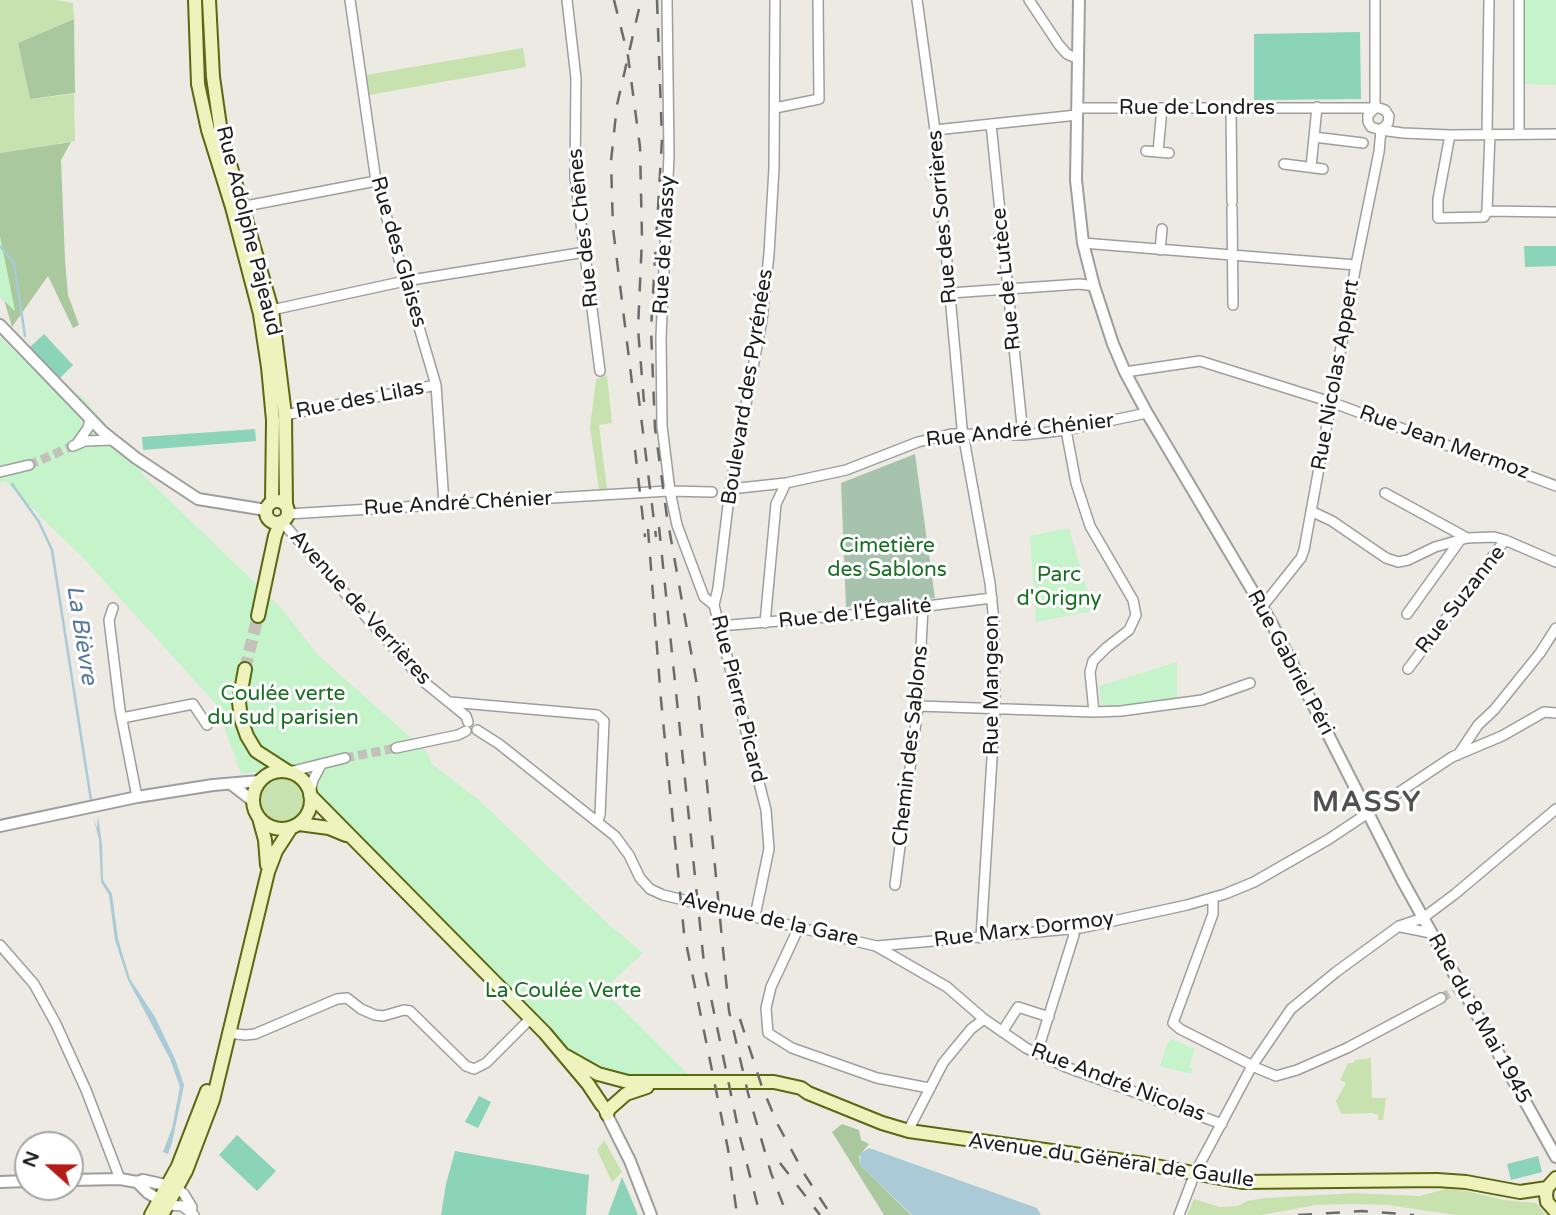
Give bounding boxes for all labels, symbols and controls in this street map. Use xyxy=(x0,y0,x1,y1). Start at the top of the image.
street label: Rue de Londres xyxy=(1119,95,1275,121)
street label: Rue Adolphe Pajeaud xyxy=(210,123,286,339)
street label: Rue des Sorrières xyxy=(923,129,963,305)
street label: Rue des Chênes xyxy=(563,147,605,309)
street label: Rue des Glaises xyxy=(364,174,432,330)
street label: Rue de Massy xyxy=(649,175,681,315)
street label: Rue de Lutèce xyxy=(987,206,1027,352)
street label: Boulevard des Pyrénées xyxy=(717,267,779,507)
street label: Rue Nicolas Appert xyxy=(1307,278,1365,472)
street label: Rue des Lilas xyxy=(294,375,426,425)
street label: Rue Jean Mermoz xyxy=(1355,401,1533,485)
street label: Rue André Chénier xyxy=(925,409,1115,453)
street label: Rue André Chénier xyxy=(363,486,553,522)
street label: Avenue de Verrières xyxy=(284,525,436,691)
park label: Cimetière des Sablons xyxy=(827,533,947,583)
street label: Rue Suzanne xyxy=(1411,541,1511,659)
park label: Parc d'Origny xyxy=(1016,562,1102,612)
water label: La Bièvre xyxy=(60,583,102,687)
street label: Rue Gabriel Péri xyxy=(1241,586,1339,740)
street label: Rue de l'Égalité xyxy=(777,593,933,635)
street label: Rue Pierre Picard xyxy=(705,612,771,786)
street label: Rue Mangeon xyxy=(979,615,1005,755)
street label: Chemin des Sablons xyxy=(888,644,934,848)
park label: Coulée verte du sud parisien xyxy=(207,681,359,731)
district label: MASSY xyxy=(1313,787,1421,821)
street label: Avenue de la Gare xyxy=(679,887,861,953)
street label: Rue Marx Dormoy xyxy=(932,906,1116,954)
street label: Rue du 8 Mai 1945 xyxy=(1422,929,1536,1109)
park label: La Coulée Verte xyxy=(485,978,641,1004)
street label: Rue André Nicolas xyxy=(1027,1038,1209,1128)
street label: Avenue du Général de Gaulle xyxy=(966,1128,1256,1194)
north arrow xyxy=(14,1131,84,1201)
text: N xyxy=(18,1148,44,1170)

